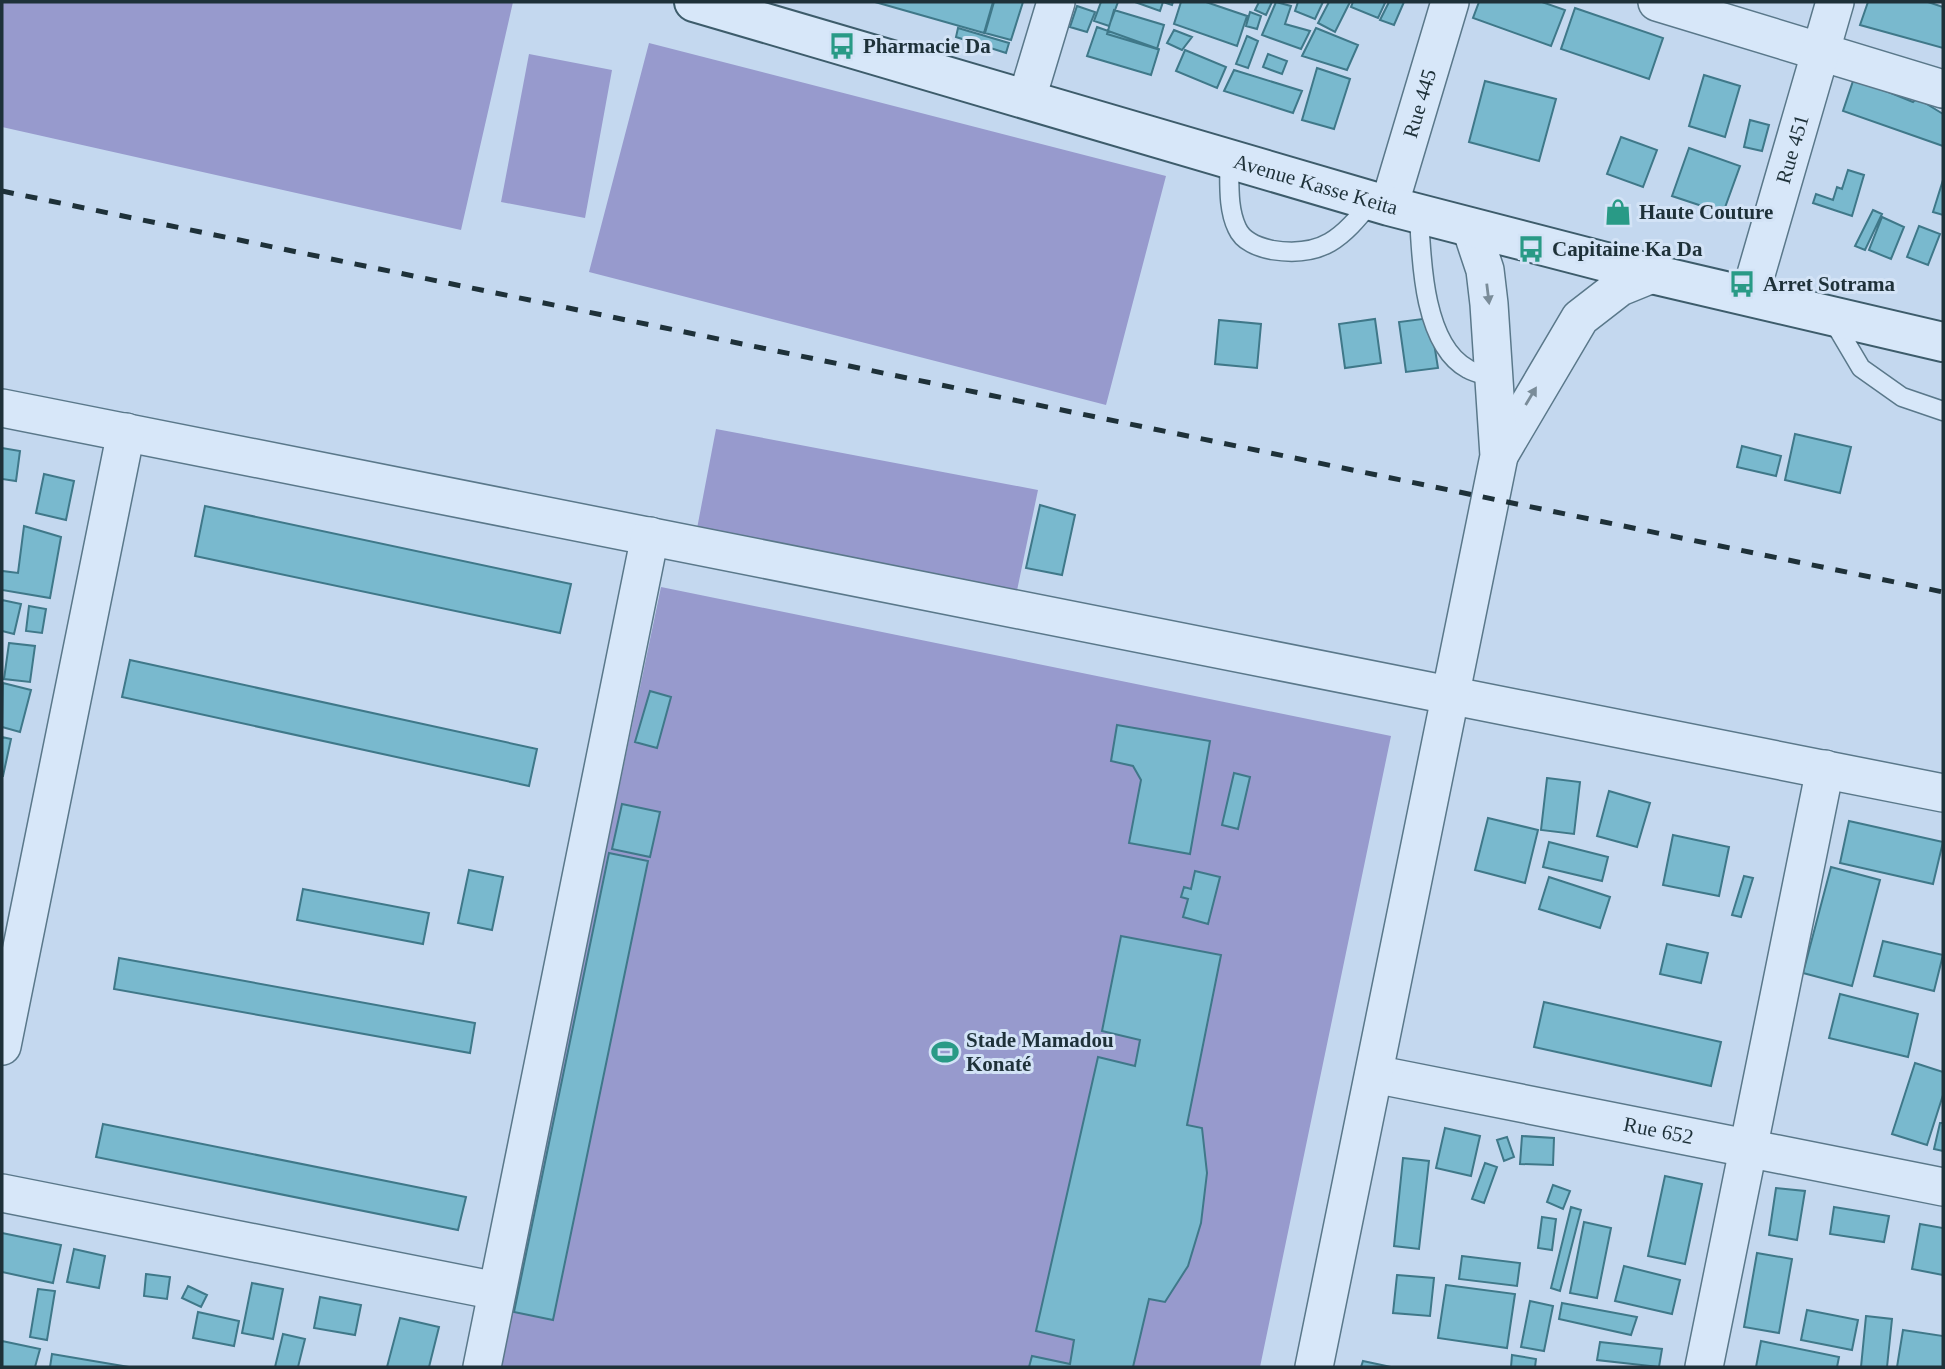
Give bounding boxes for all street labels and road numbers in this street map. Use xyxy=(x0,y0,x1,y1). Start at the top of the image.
street label: Rue 445 xyxy=(1398,66,1441,141)
street label: Rue 451 xyxy=(1771,112,1814,186)
street label: Avenue Kasse Keita xyxy=(1231,149,1401,220)
street label: Rue 652 xyxy=(1621,1112,1695,1149)

